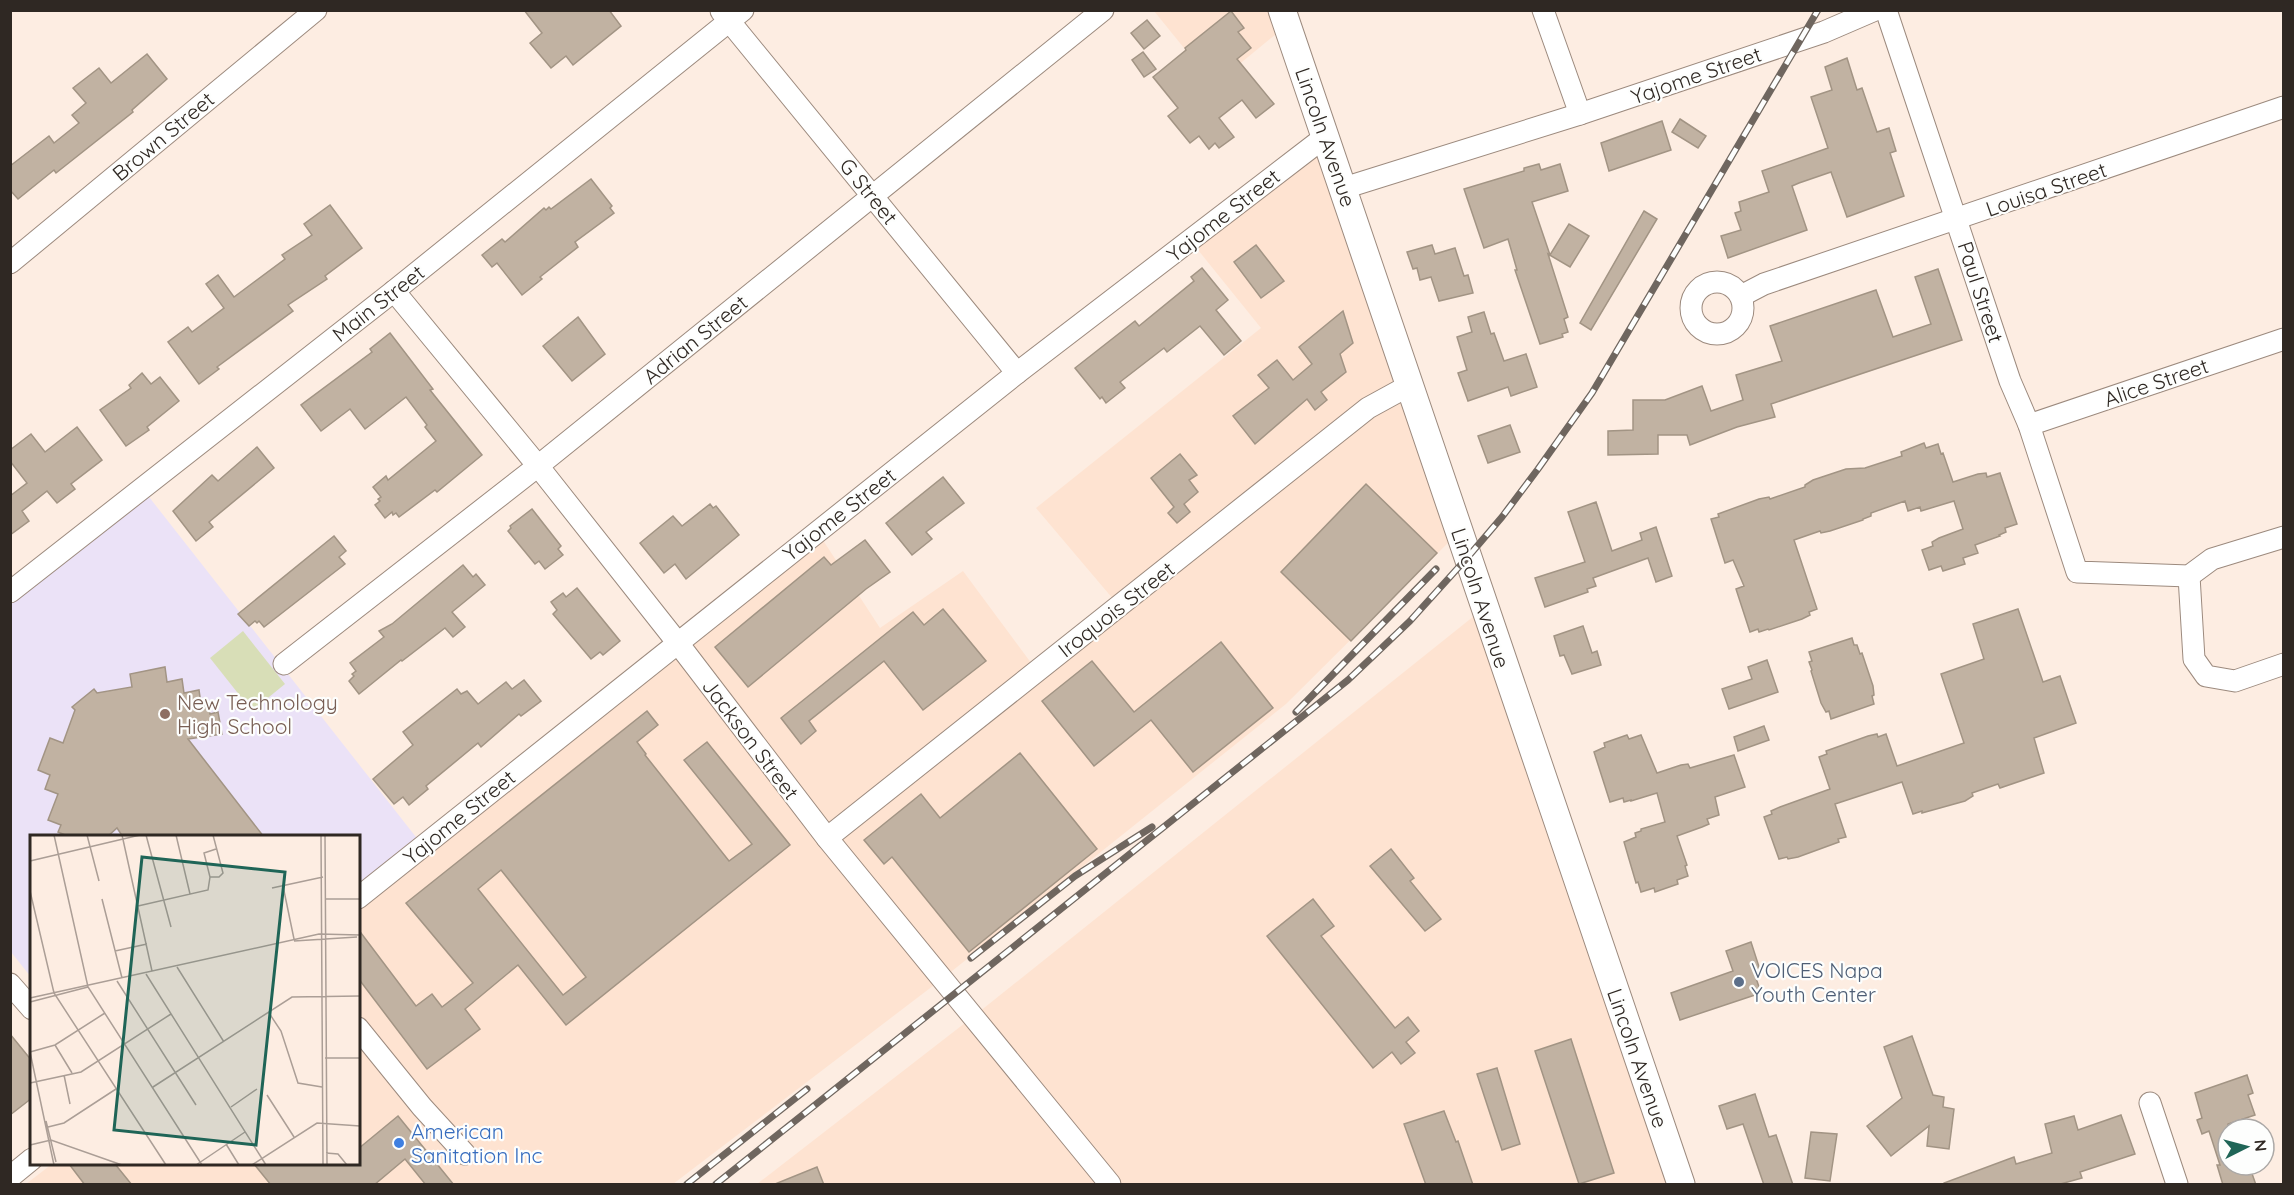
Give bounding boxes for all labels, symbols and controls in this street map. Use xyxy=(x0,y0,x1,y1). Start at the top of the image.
street label: Yajome Street xyxy=(1627,41,1765,109)
street label: Lincoln Avenue xyxy=(1290,64,1362,210)
street label: Brown Street xyxy=(107,86,219,186)
street label: G Street xyxy=(834,153,904,229)
street label: Louisa Street xyxy=(1982,156,2110,222)
street label: Yajome Street xyxy=(1161,163,1285,267)
street label: Paul Street xyxy=(1952,238,2010,346)
street label: Main Street xyxy=(327,259,429,347)
street label: Adrian Street xyxy=(638,289,752,389)
street label: Alice Street xyxy=(2100,352,2212,412)
street label: Yajome Street xyxy=(777,462,901,566)
street label: Lincoln Avenue xyxy=(1446,525,1516,671)
street label: Iroquois Street xyxy=(1053,556,1179,662)
street label: Jackson Street xyxy=(697,673,805,805)
place label: New Technology High School xyxy=(177,689,338,739)
marker: New Technology High School xyxy=(158,707,172,721)
street label: Yajome Street xyxy=(398,764,520,870)
inset map xyxy=(30,835,360,1165)
place label: VOICES Napa Youth Center xyxy=(1751,957,1883,1007)
marker: VOICES Napa Youth Center xyxy=(1732,975,1746,989)
street label: Lincoln Avenue xyxy=(1602,985,1674,1131)
north arrow xyxy=(2216,1117,2276,1177)
place label: American Sanitation Inc xyxy=(411,1118,543,1168)
marker: American Sanitation Inc xyxy=(392,1136,406,1150)
text: N xyxy=(2250,1139,2271,1152)

